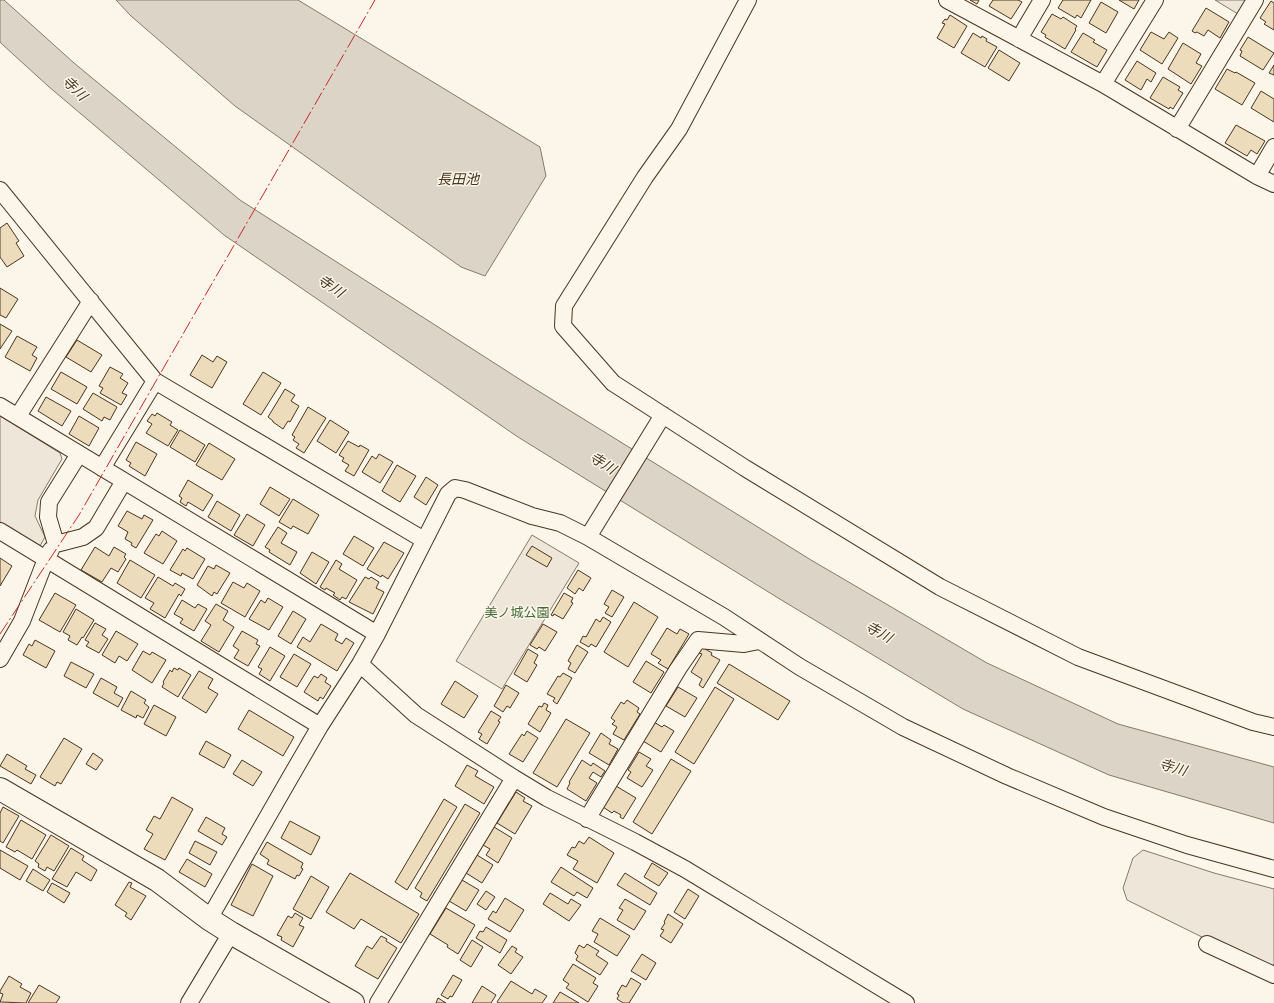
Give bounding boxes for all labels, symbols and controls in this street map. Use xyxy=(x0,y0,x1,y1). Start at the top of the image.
water label: 寺川 xyxy=(59,72,93,105)
water label: 長田池 xyxy=(437,170,481,187)
water label: 寺川 xyxy=(315,271,349,302)
water label: 寺川 xyxy=(587,448,621,478)
park label: 美ノ城公園 xyxy=(484,604,550,620)
water label: 寺川 xyxy=(863,617,897,647)
water label: 寺川 xyxy=(1157,754,1191,779)

